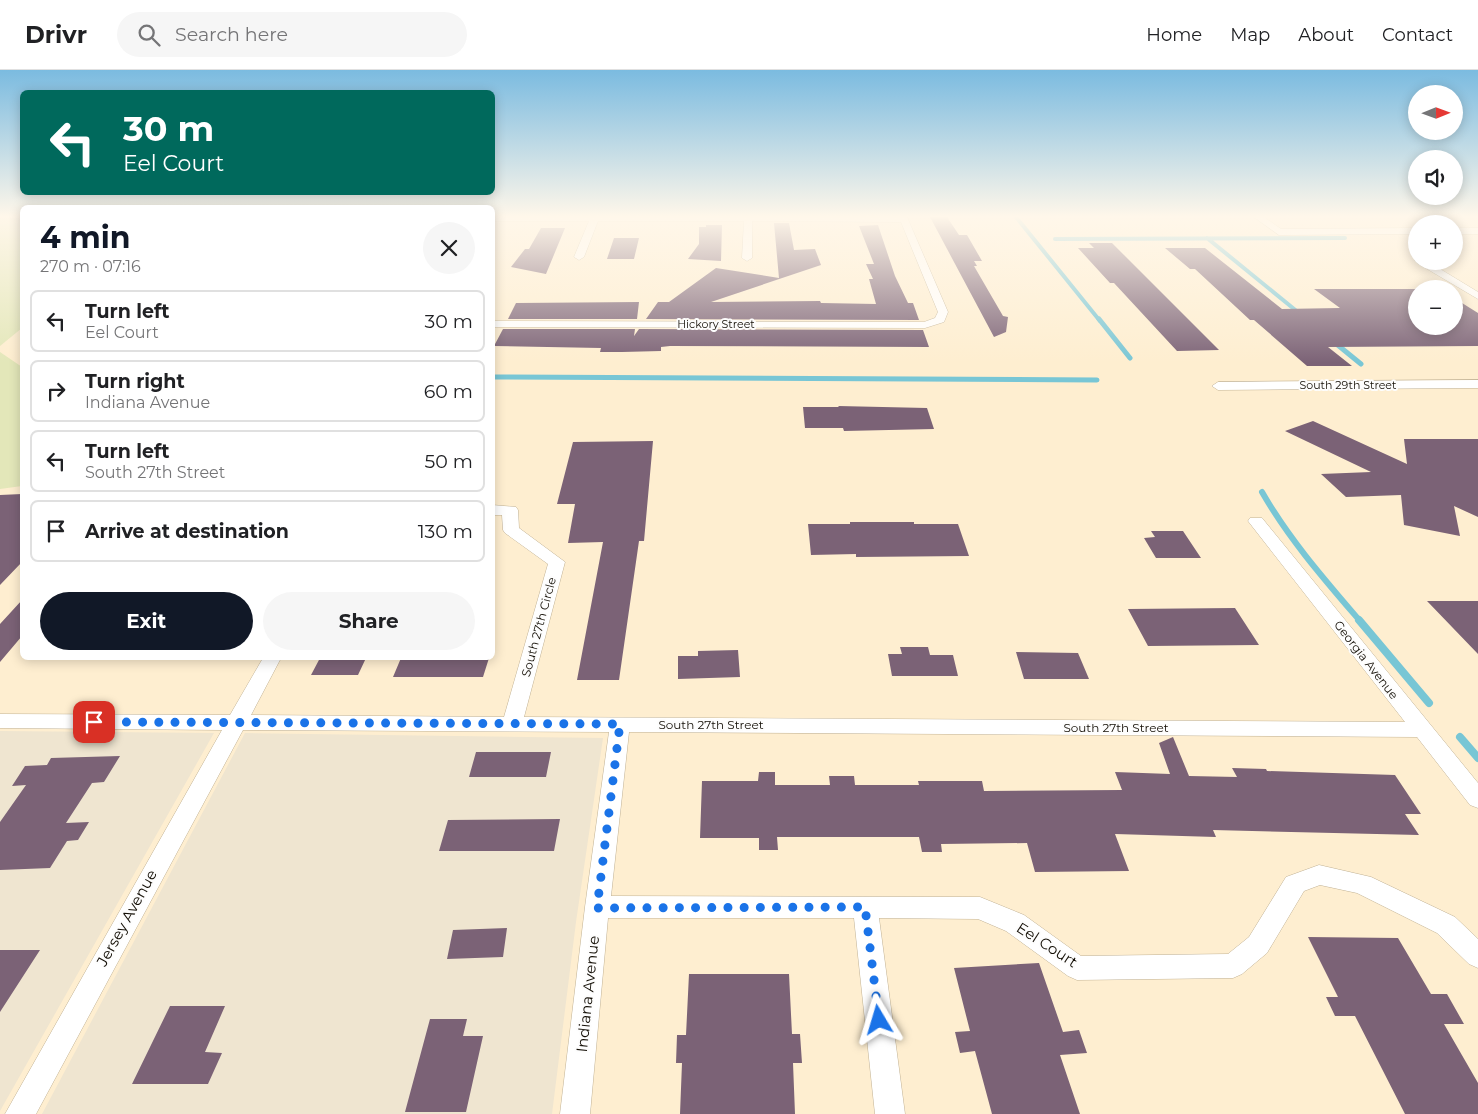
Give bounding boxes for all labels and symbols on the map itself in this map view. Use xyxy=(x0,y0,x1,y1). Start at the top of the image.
north arrow xyxy=(1408,85,1462,140)
street label: Hickory Street xyxy=(677,317,755,331)
street label: South 29th Street xyxy=(1300,378,1397,392)
street label: South 27th Circle xyxy=(518,575,559,678)
street label: Georgia Avenue xyxy=(1331,617,1402,702)
pin xyxy=(73,701,115,743)
street label: South 27th Street xyxy=(658,717,764,732)
street label: South 27th Street xyxy=(1063,720,1169,735)
street label: Jersey Avenue xyxy=(92,866,161,970)
street label: Eel Court xyxy=(1013,918,1081,971)
street label: Indiana Avenue xyxy=(572,935,603,1053)
position arrow xyxy=(852,993,904,1045)

